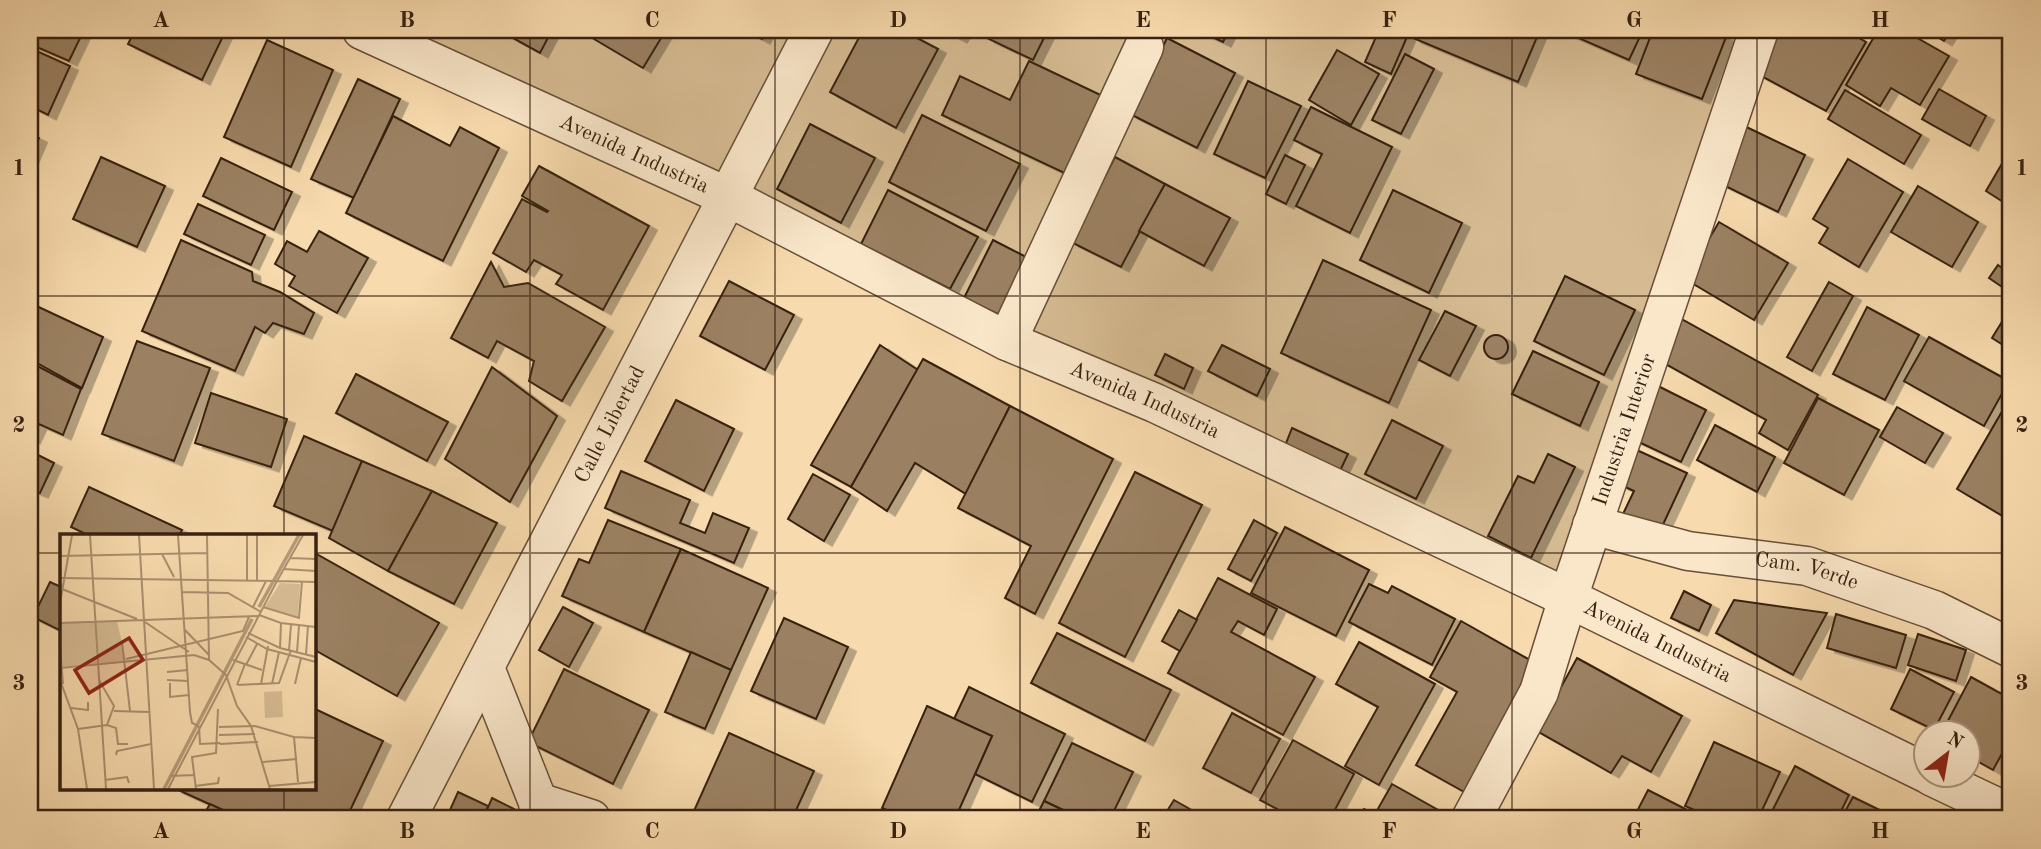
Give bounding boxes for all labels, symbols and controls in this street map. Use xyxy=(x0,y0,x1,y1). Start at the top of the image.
text: A xyxy=(152,9,170,32)
text: B xyxy=(399,9,415,32)
text: C xyxy=(644,9,660,32)
text: D xyxy=(889,9,907,32)
text: E xyxy=(1135,9,1151,32)
text: F xyxy=(1381,9,1397,32)
text: G xyxy=(1626,9,1642,32)
text: H xyxy=(1871,9,1889,32)
street label: Avenida Industria xyxy=(556,111,712,197)
text: 1 xyxy=(12,157,26,180)
text: 1 xyxy=(2015,157,2029,180)
street label: Industria Interior xyxy=(1589,351,1660,508)
street label: Avenida Industria xyxy=(1066,358,1223,442)
street label: Calle Libertad xyxy=(571,363,649,487)
text: 2 xyxy=(12,414,26,437)
text: 2 xyxy=(2015,414,2029,437)
inset map xyxy=(60,534,315,790)
street label: Cam. Verde xyxy=(1754,549,1861,593)
street label: Avenida Industria xyxy=(1580,597,1735,687)
text: 3 xyxy=(12,672,26,695)
text: 3 xyxy=(2015,672,2029,695)
north arrow xyxy=(1912,720,1982,790)
text: N xyxy=(1943,730,1966,754)
text: A xyxy=(152,820,170,843)
text: B xyxy=(399,820,415,843)
text: C xyxy=(644,820,660,843)
text: D xyxy=(889,820,907,843)
text: E xyxy=(1135,820,1151,843)
text: F xyxy=(1381,820,1397,843)
text: G xyxy=(1626,820,1642,843)
text: H xyxy=(1871,820,1889,843)

